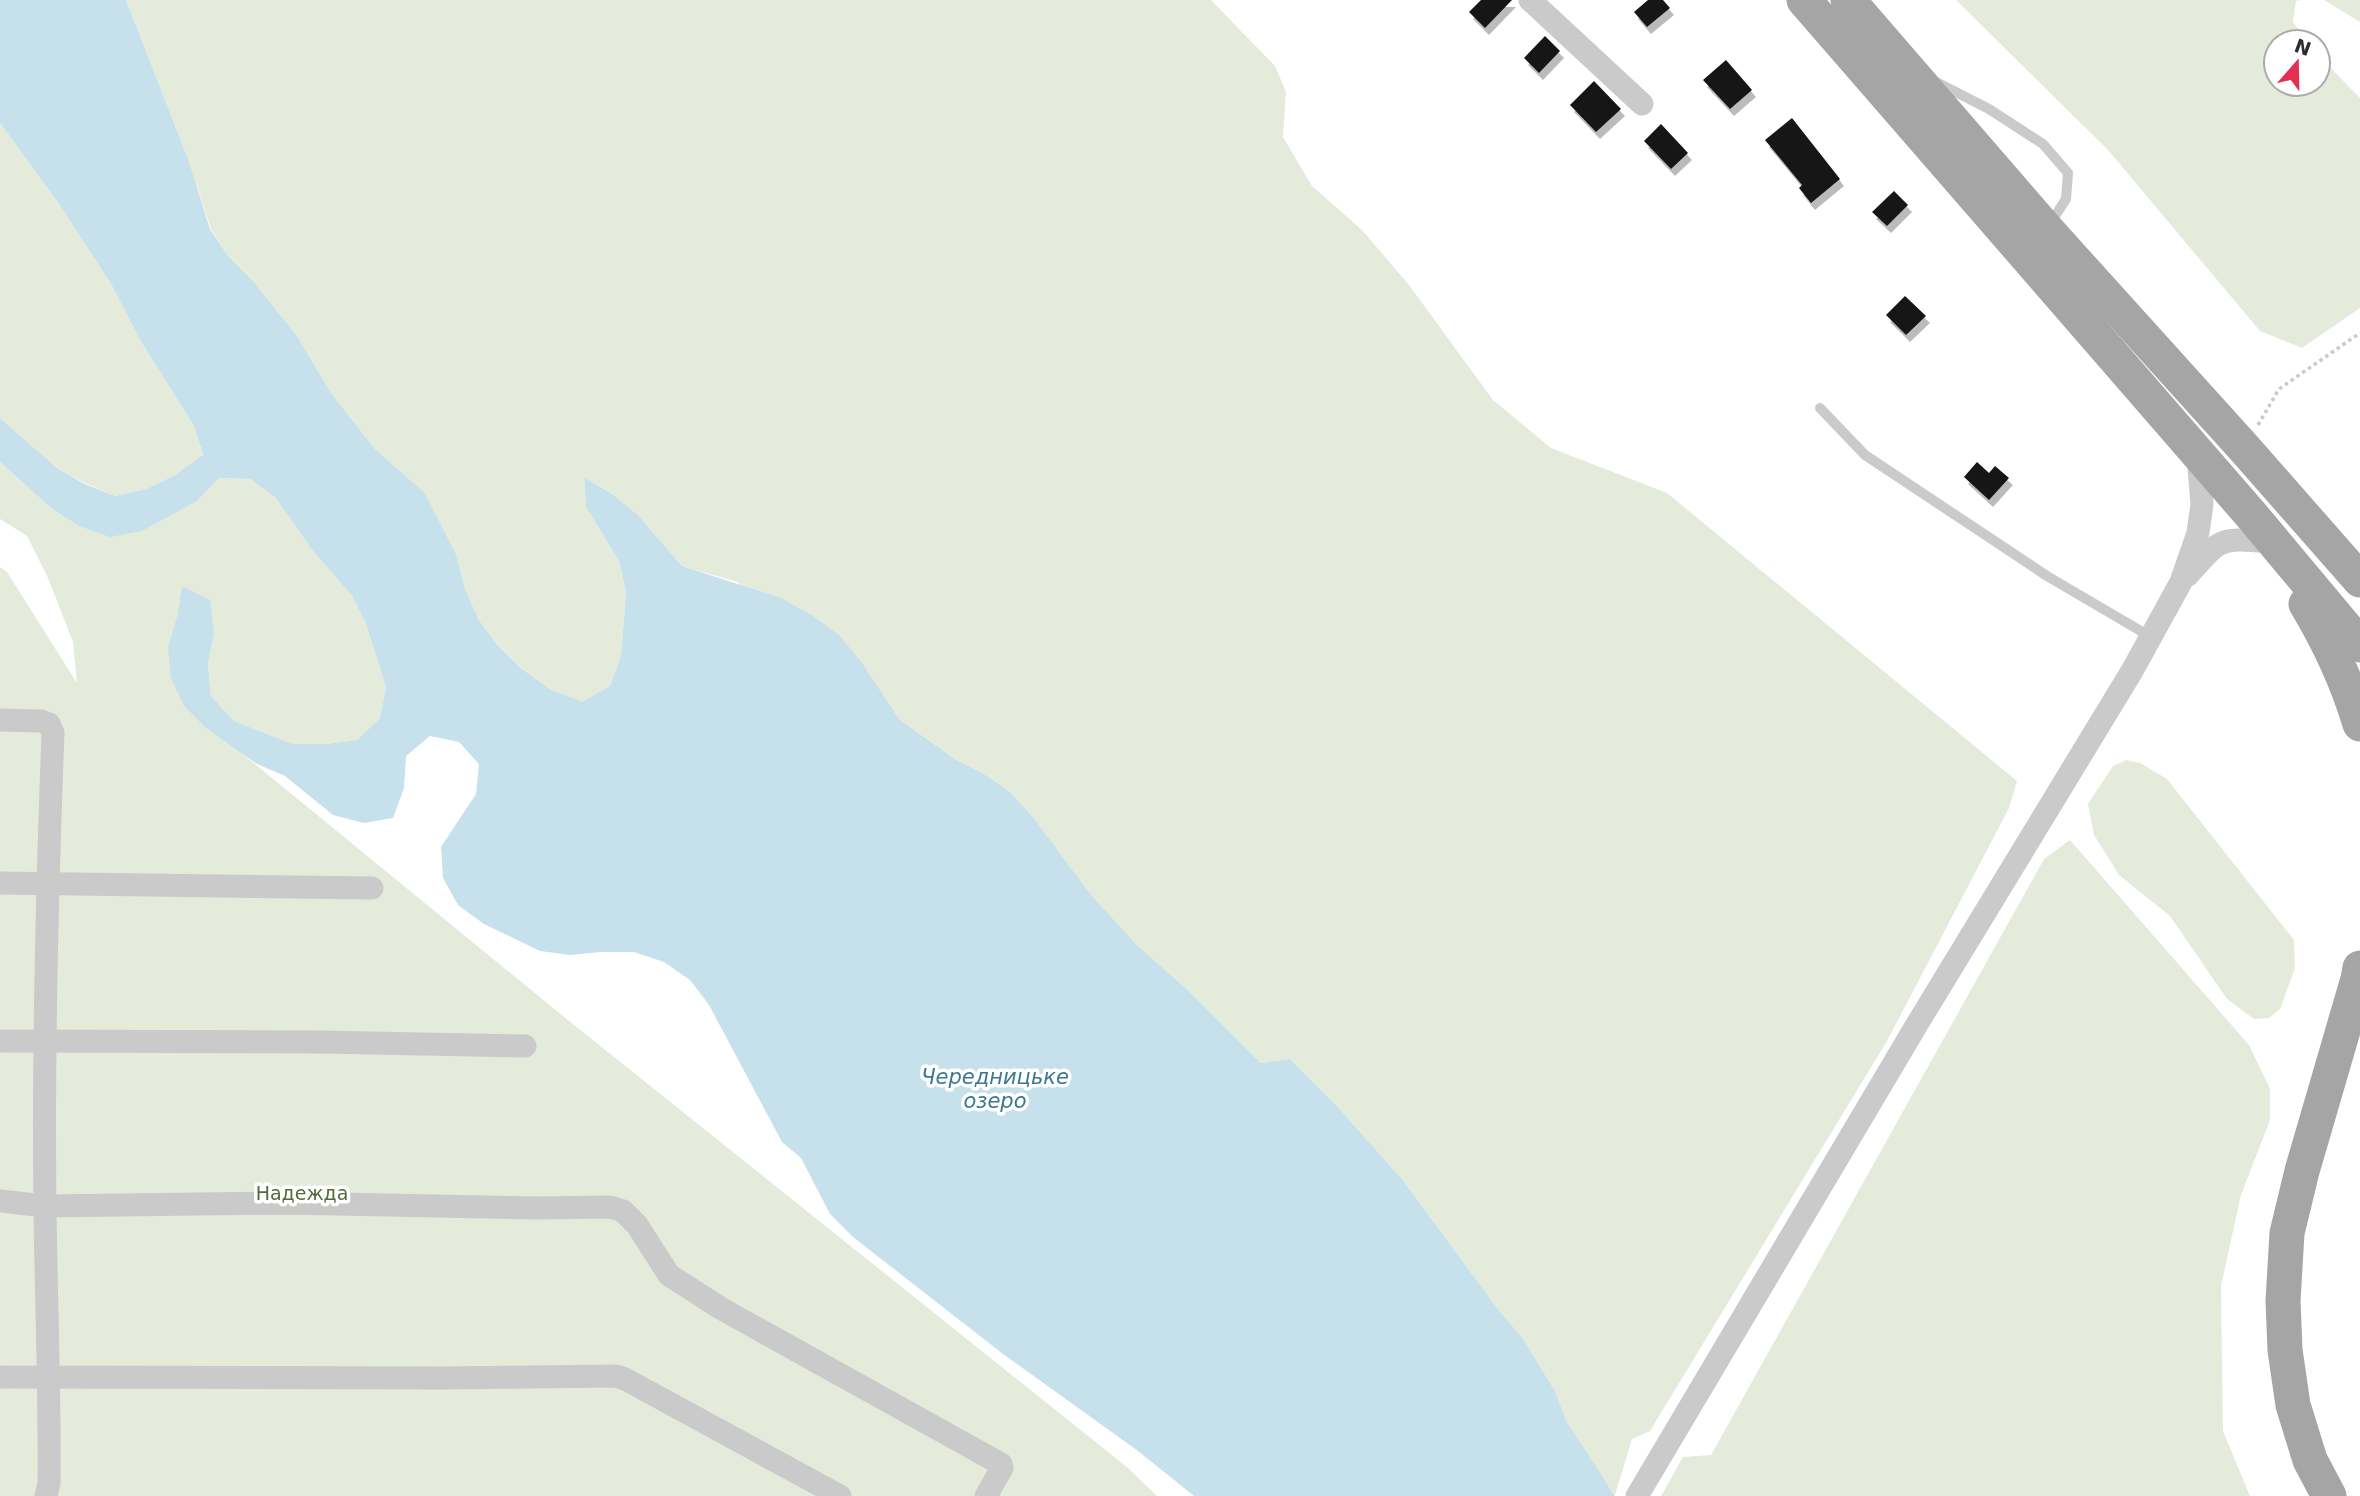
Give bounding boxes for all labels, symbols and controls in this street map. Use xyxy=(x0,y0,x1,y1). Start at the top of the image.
north arrow xyxy=(2262,28,2332,98)
text: N xyxy=(2292,34,2314,60)
water label: Чередницьке озеро xyxy=(921,1065,1069,1113)
park label: Надежда xyxy=(256,1182,348,1204)

